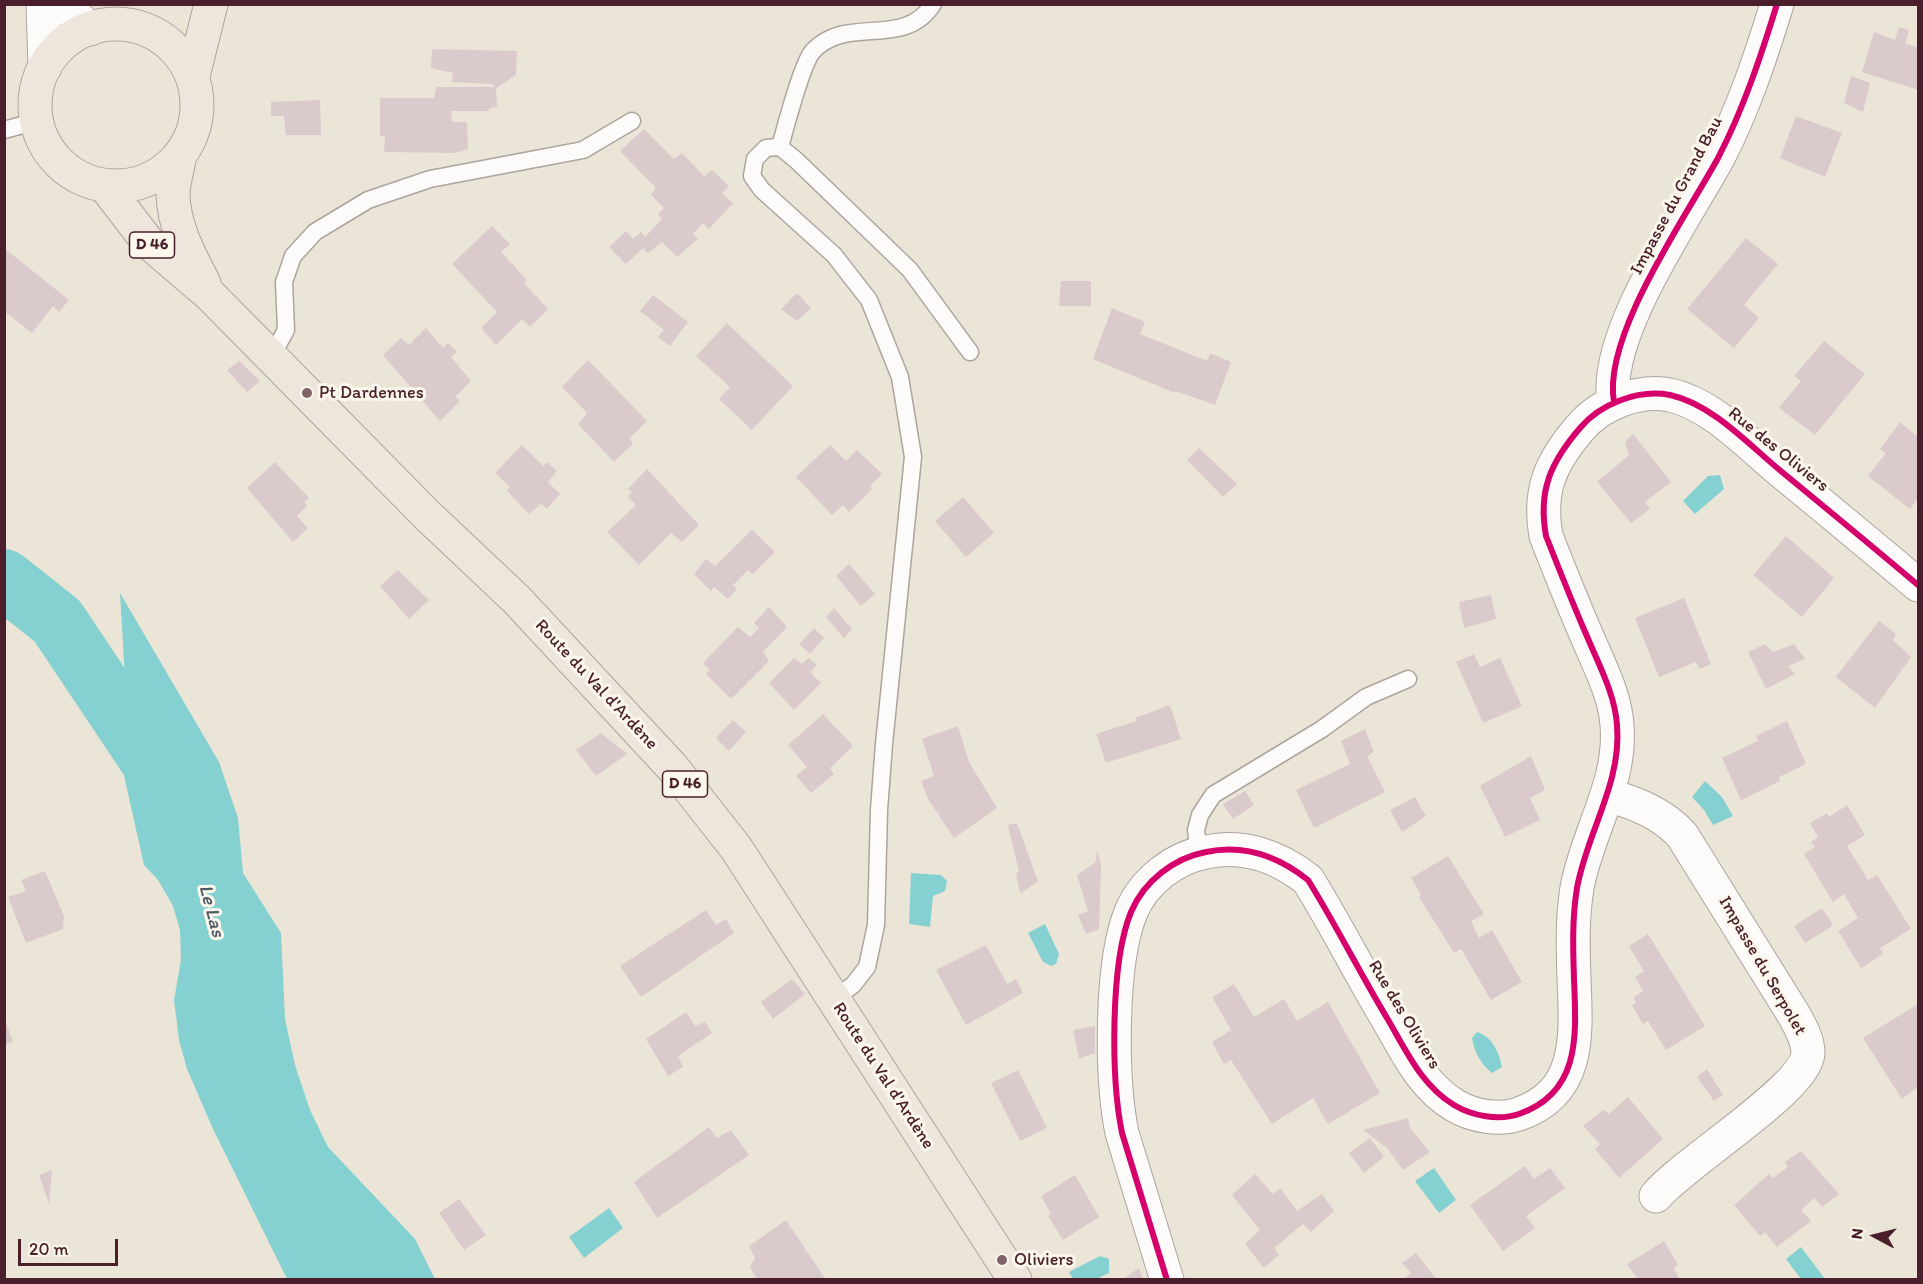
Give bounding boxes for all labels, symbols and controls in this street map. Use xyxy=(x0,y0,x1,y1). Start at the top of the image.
street label: Impasse du Grand Bau xyxy=(1626,113,1728,279)
road number: D 46 xyxy=(130,232,174,258)
place label: Pt Dardennes xyxy=(319,382,424,404)
marker: Pt Dardennes xyxy=(300,386,314,400)
street label: Rue des Oliviers xyxy=(1723,403,1833,497)
street label: Route du Val d'Ardène xyxy=(530,615,662,755)
road number: D 46 xyxy=(662,771,708,797)
water label: Le Las xyxy=(192,882,230,940)
street label: Impasse du Serpolet xyxy=(1713,893,1811,1039)
street label: Rue des Oliviers xyxy=(1363,957,1445,1073)
street label: Route du Val d'Ardène xyxy=(828,999,938,1153)
north arrow xyxy=(1845,1206,1905,1266)
scale bar xyxy=(21,1227,122,1265)
text: N xyxy=(1847,1227,1867,1240)
text: 20 m xyxy=(29,1238,69,1260)
place label: Oliviers xyxy=(1014,1249,1074,1271)
marker: Oliviers xyxy=(995,1253,1009,1267)

